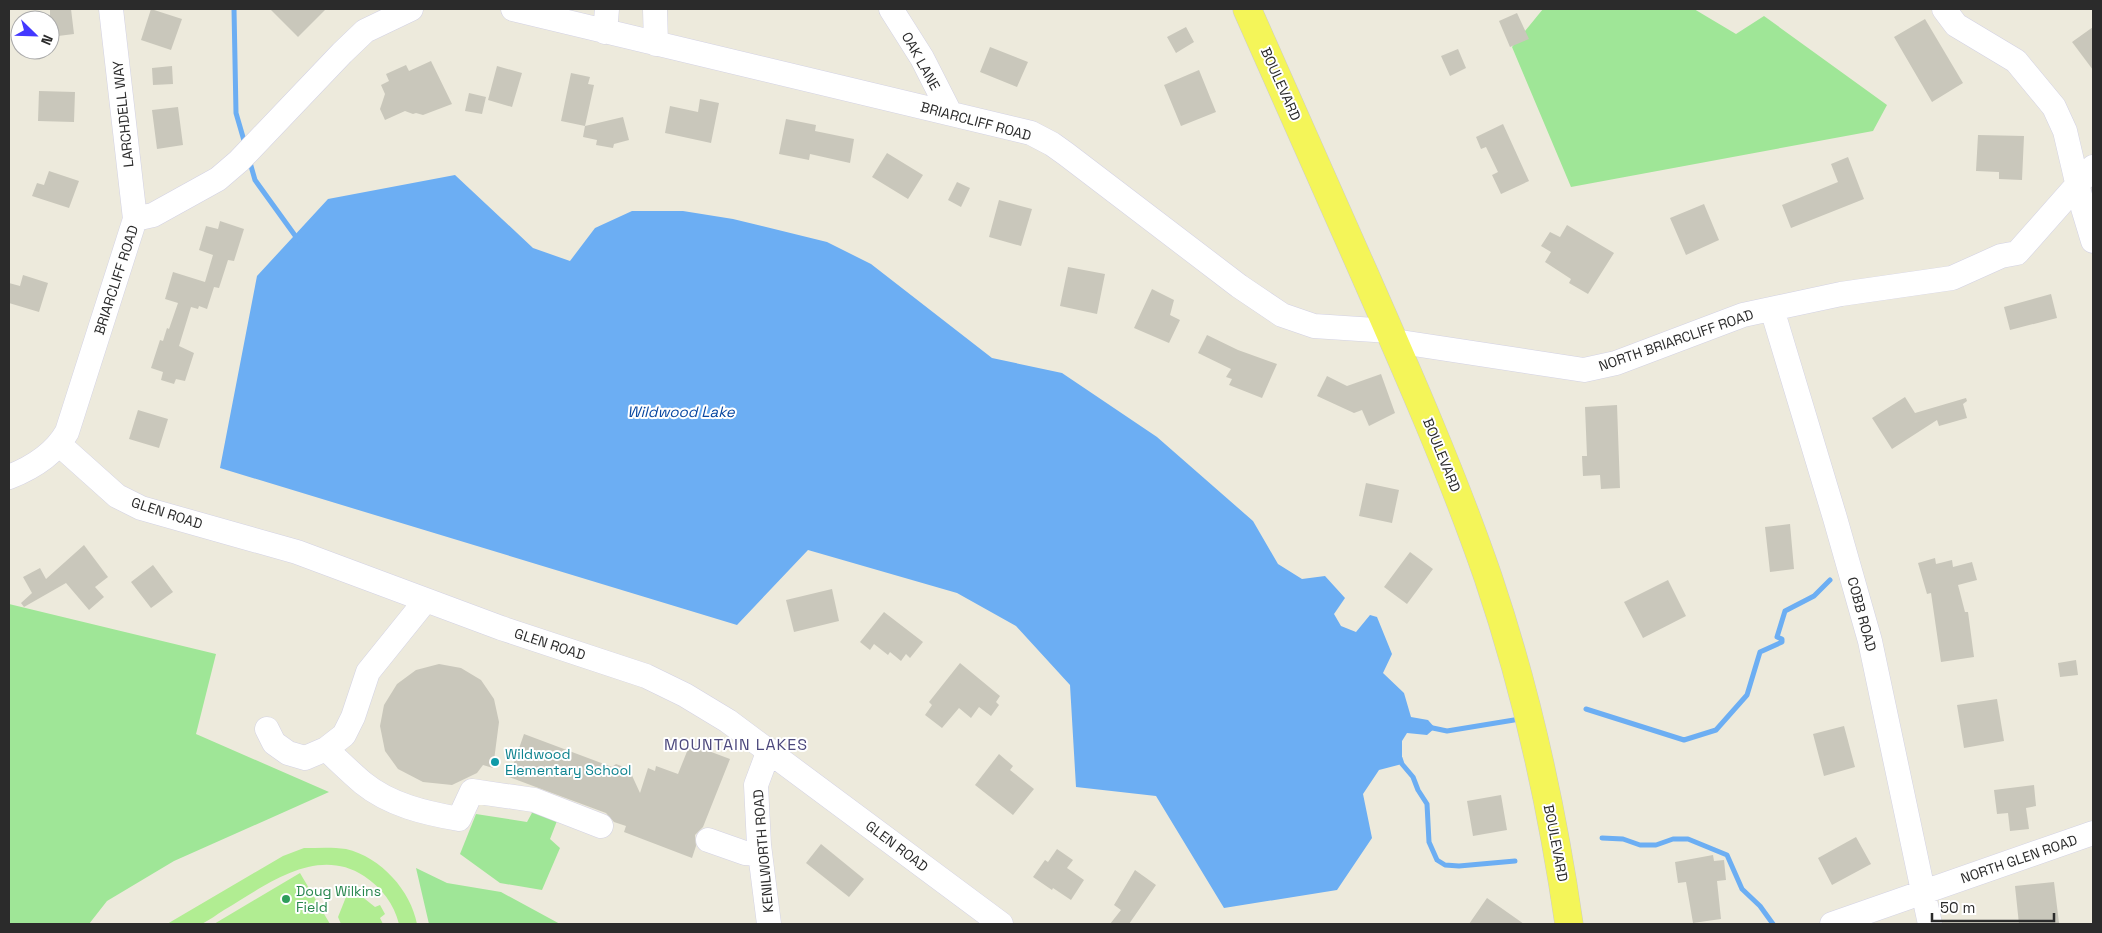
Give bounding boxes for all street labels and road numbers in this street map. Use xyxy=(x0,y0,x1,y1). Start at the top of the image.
street label: OAK LANE xyxy=(898,29,944,93)
street label: BOULEVARD xyxy=(1257,45,1305,123)
street label: LARCHDELL WAY xyxy=(108,59,138,168)
street label: BRIARCLIFF ROAD xyxy=(919,98,1033,144)
street label: BRIARCLIFF ROAD xyxy=(90,223,142,337)
street label: NORTH BRIARCLIFF ROAD xyxy=(1596,305,1756,375)
street label: BOULEVARD xyxy=(1419,415,1465,495)
street label: GLEN ROAD xyxy=(129,493,205,533)
street label: COBB ROAD xyxy=(1843,575,1881,653)
street label: GLEN ROAD xyxy=(512,624,588,664)
street label: KENILWORTH ROAD xyxy=(749,789,777,913)
street label: BOULEVARD xyxy=(1540,803,1572,883)
street label: GLEN ROAD xyxy=(862,817,932,875)
street label: NORTH GLEN ROAD xyxy=(1958,831,2080,887)

